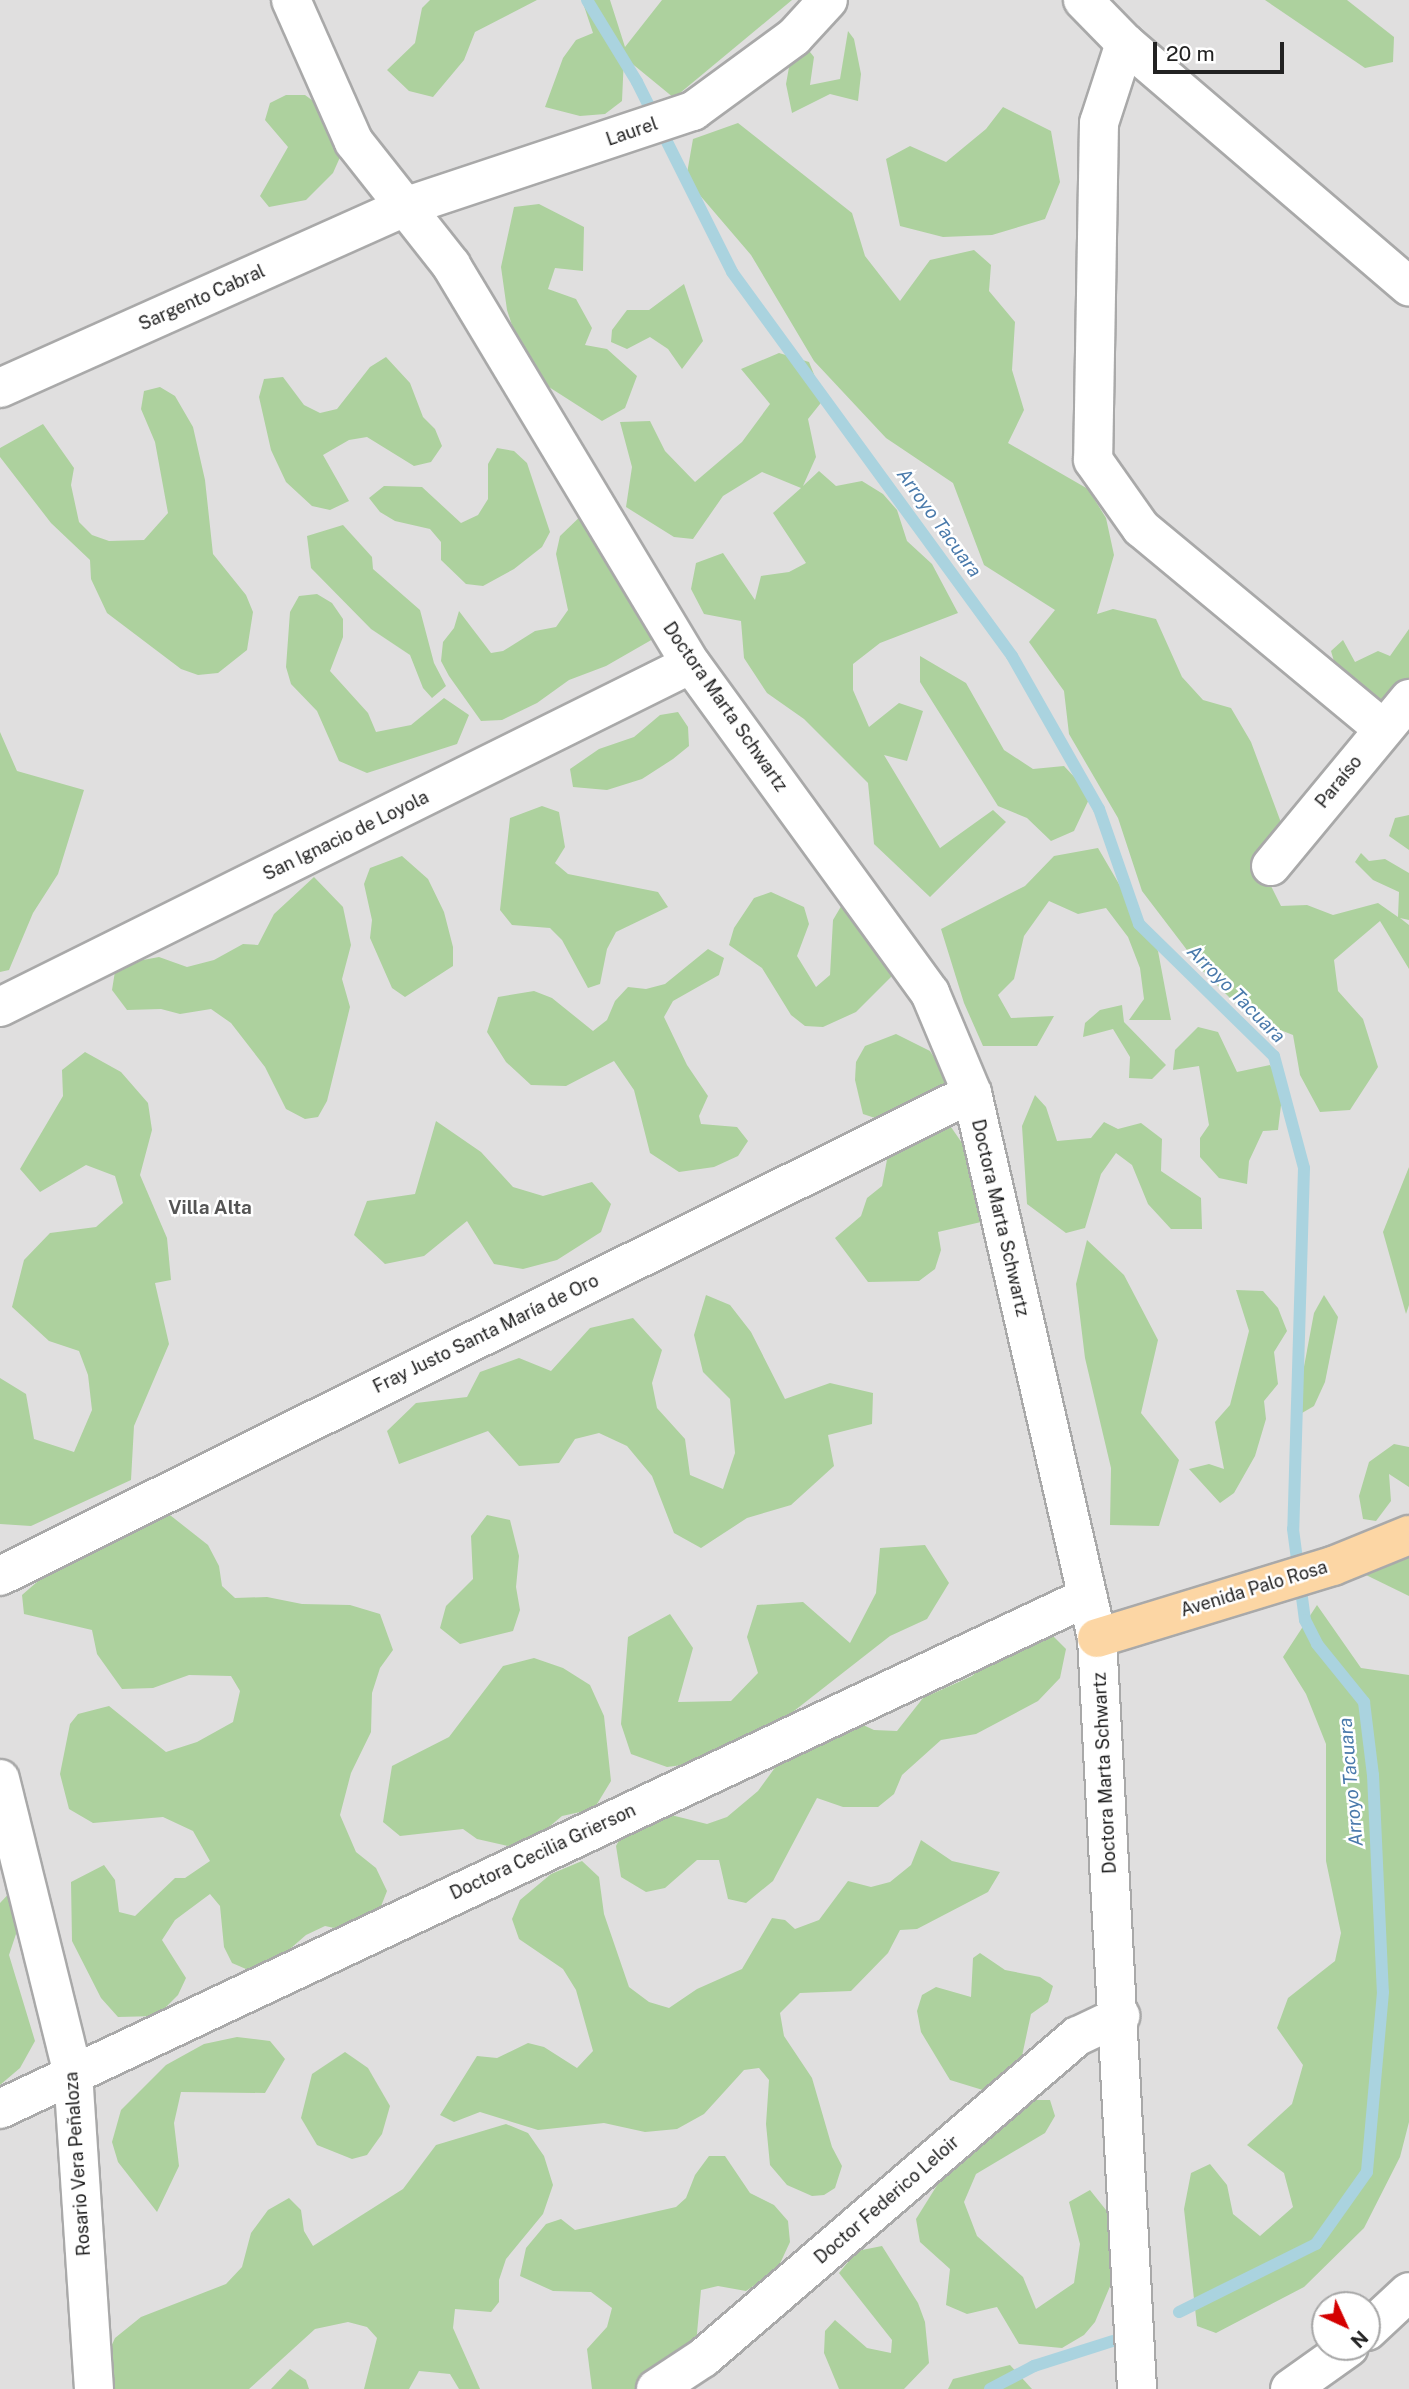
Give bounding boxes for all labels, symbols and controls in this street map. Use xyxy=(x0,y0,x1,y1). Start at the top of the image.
scale bar xyxy=(1157,28,1288,72)
text: 20 m xyxy=(1166,41,1215,66)
street label: Laurel xyxy=(603,113,661,151)
street label: Sargento Cabral xyxy=(135,260,269,336)
water label: Arroyo Tacuara xyxy=(892,464,986,582)
street label: Doctora Marta Schwartz xyxy=(658,618,792,796)
street label: Paraíso xyxy=(1311,751,1367,813)
street label: San Ignacio de Loyola xyxy=(259,786,433,886)
water label: Arroyo Tacuara xyxy=(1182,940,1290,1048)
street label: Doctora Marta Schwartz xyxy=(967,1117,1033,1319)
district label: Villa Alta xyxy=(168,1197,252,1219)
street label: Fray Justo Santa María de Oro xyxy=(369,1270,603,1398)
street label: Avenida Palo Rosa xyxy=(1178,1556,1330,1622)
street label: Doctora Marta Schwartz xyxy=(1089,1672,1121,1874)
water label: Arroyo Tacuara xyxy=(1334,1717,1368,1847)
street label: Doctora Cecilia Grierson xyxy=(447,1799,639,1905)
street label: Rosario Vera Peñaloza xyxy=(61,2071,95,2257)
street label: Doctor Federico Leloir xyxy=(810,2131,964,2269)
north arrow xyxy=(1311,2291,1381,2361)
text: N xyxy=(1346,2326,1372,2352)

